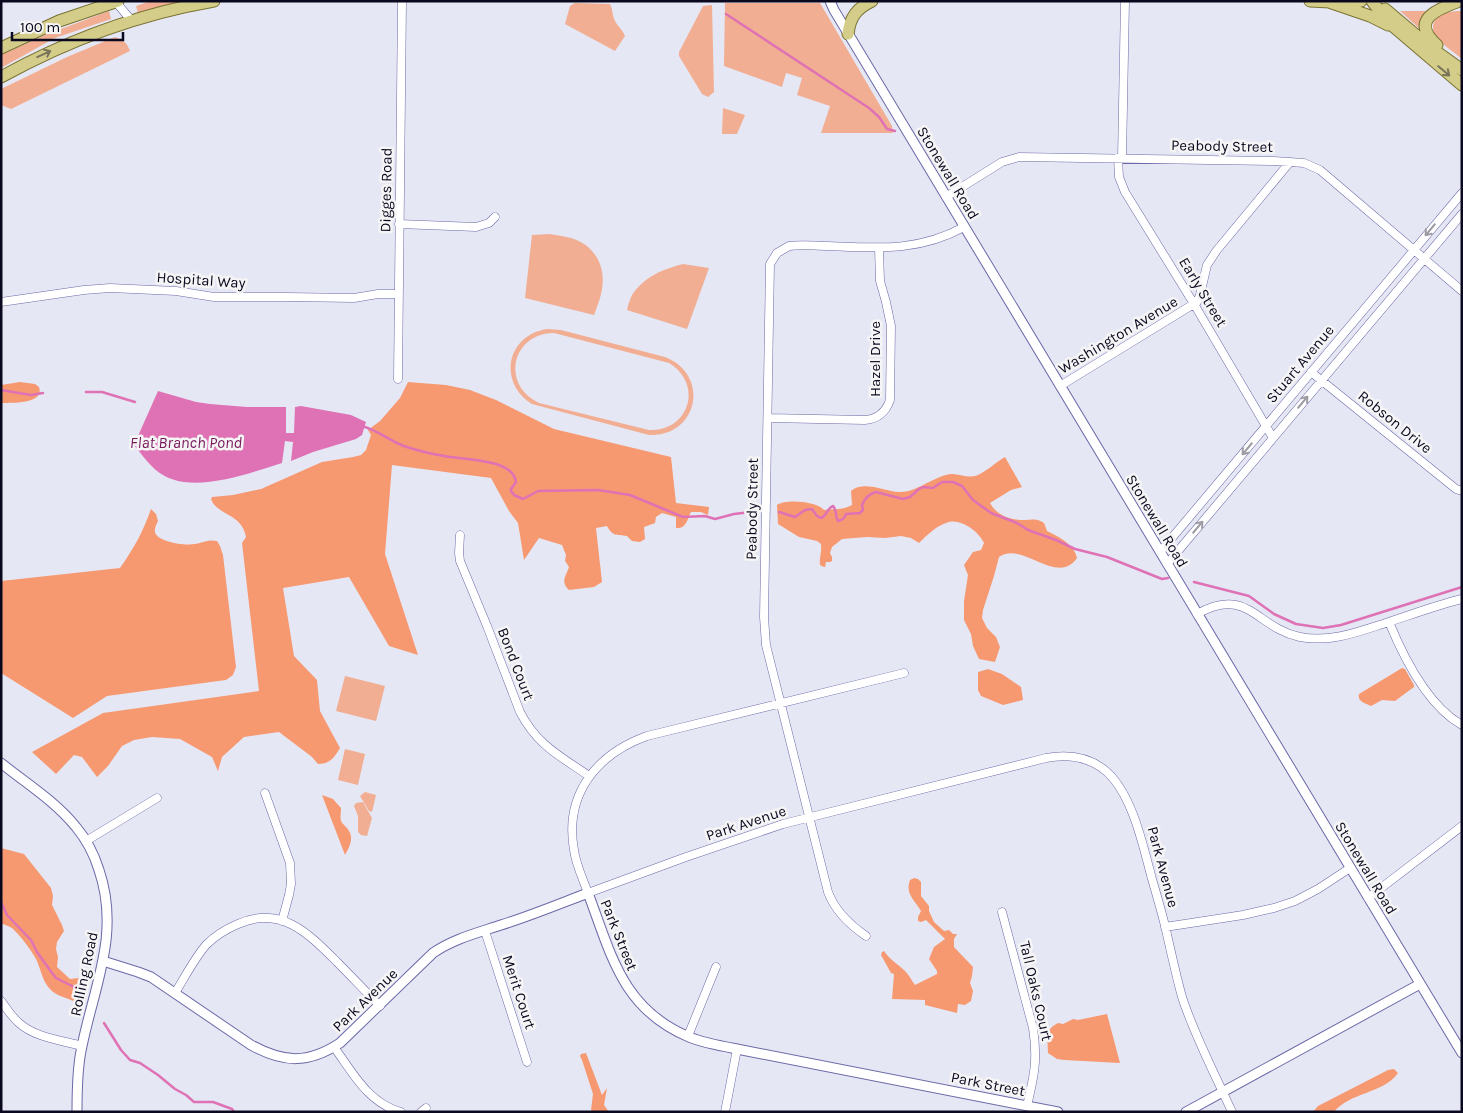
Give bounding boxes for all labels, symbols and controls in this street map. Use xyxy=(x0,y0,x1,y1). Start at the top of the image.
scale bar xyxy=(12,10,124,42)
text: 100 m xyxy=(20,18,60,36)
one-way arrow xyxy=(37,49,52,59)
one-way arrow xyxy=(1438,65,1451,76)
street label: Stonewall Road xyxy=(913,123,983,223)
street label: Peabody Street xyxy=(1171,136,1273,156)
street label: Digges Road xyxy=(376,147,396,233)
one-way arrow xyxy=(1425,224,1436,237)
street label: Early Street xyxy=(1175,254,1231,330)
street label: Hospital Way xyxy=(156,268,246,292)
street label: Washington Avenue xyxy=(1055,292,1181,378)
street label: Hazel Drive xyxy=(866,321,884,397)
street label: Stuart Avenue xyxy=(1262,321,1338,407)
street label: Robson Drive xyxy=(1354,387,1436,457)
one-way arrow xyxy=(1298,396,1309,409)
water label: Flat Branch Pond xyxy=(130,433,243,452)
one-way arrow xyxy=(1241,442,1253,455)
street label: Peabody Street xyxy=(742,458,762,560)
street label: Stonewall Road xyxy=(1122,471,1192,571)
one-way arrow xyxy=(1193,520,1204,533)
street label: Bond Court xyxy=(494,625,538,703)
street label: Park Avenue xyxy=(704,802,788,844)
street label: Stonewall Road xyxy=(1331,818,1401,918)
street label: Park Avenue xyxy=(1144,824,1182,910)
street label: Park Street xyxy=(597,897,642,974)
street label: Rolling Road xyxy=(66,930,102,1018)
street label: Tall Oaks Court xyxy=(1016,939,1056,1043)
street label: Merit Court xyxy=(499,953,540,1032)
street label: Park Avenue xyxy=(329,965,401,1035)
street label: Park Street xyxy=(949,1068,1027,1100)

